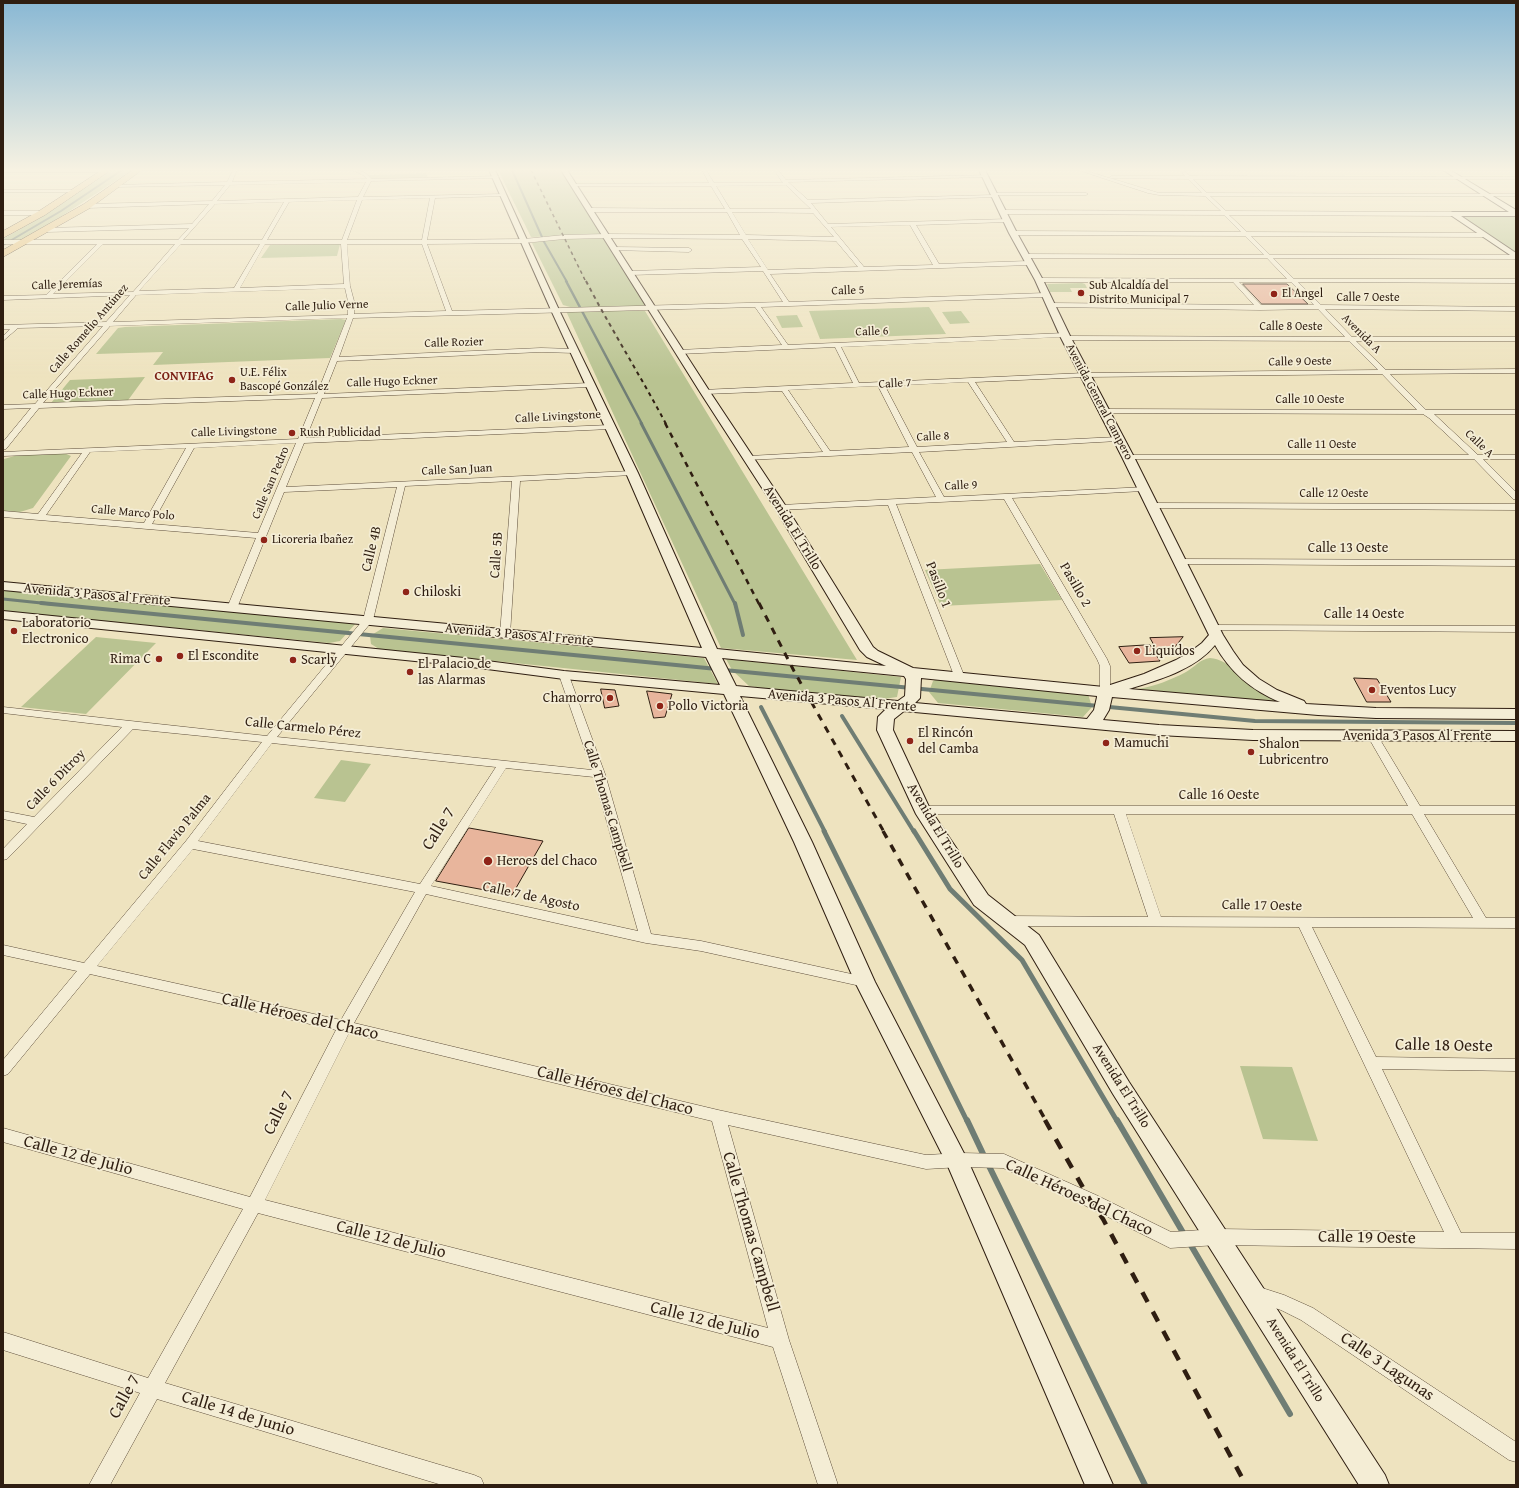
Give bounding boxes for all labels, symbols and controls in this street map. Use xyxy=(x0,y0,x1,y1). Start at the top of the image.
street label: Calle Jeremías xyxy=(31,277,103,293)
place label: Sub Alcaldía del Distrito Municipal 7 xyxy=(1089,279,1189,307)
street label: Calle Romelio Antúnez xyxy=(46,281,132,377)
street label: Calle 5 xyxy=(831,283,865,299)
place label: El Angel xyxy=(1282,287,1323,301)
marker: Sub Alcaldía del Distrito Municipal 7 xyxy=(1076,288,1086,298)
marker: El Angel xyxy=(1269,289,1279,299)
street label: Calle 7 Oeste xyxy=(1336,291,1400,305)
street label: Calle Julio Verne xyxy=(285,297,369,315)
street label: Avenida A xyxy=(1338,311,1384,357)
street label: Calle 8 Oeste xyxy=(1259,320,1323,334)
street label: Calle 6 xyxy=(855,324,889,340)
street label: Calle Rozier xyxy=(424,335,484,351)
street label: Avenida General Campero xyxy=(1062,341,1136,463)
street label: Calle 9 Oeste xyxy=(1268,354,1332,370)
place label: U.E. Félix Bascopé González xyxy=(240,366,329,394)
district label: CONVIFAG xyxy=(154,369,214,385)
street label: Calle Hugo Eckner xyxy=(346,373,438,391)
marker: U.E. Félix Bascopé González xyxy=(227,375,237,385)
street label: Calle 7 xyxy=(878,376,912,392)
street label: Calle Hugo Eckner xyxy=(22,385,114,403)
street label: Calle 10 Oeste xyxy=(1276,393,1344,407)
street label: Calle Livingstone xyxy=(515,408,601,426)
street label: Calle Livingstone xyxy=(191,423,277,441)
place label: Rush Publicidad xyxy=(300,426,381,440)
street label: Calle A xyxy=(1462,427,1496,461)
marker: Rush Publicidad xyxy=(287,428,297,438)
street label: Calle 8 xyxy=(916,429,950,445)
street label: Calle 11 Oeste xyxy=(1288,438,1356,452)
street label: Calle San Pedro xyxy=(249,445,293,521)
street label: Calle San Juan xyxy=(421,461,493,479)
street label: Calle 9 xyxy=(944,478,978,494)
street label: Avenida El Trillo xyxy=(759,483,825,573)
street label: Calle 12 Oeste xyxy=(1300,487,1368,501)
street label: Calle Marco Polo xyxy=(91,502,175,524)
street label: Calle 4B xyxy=(358,524,386,574)
street label: Calle 5B xyxy=(487,531,507,579)
place label: Licoreria Ibañez xyxy=(272,533,353,547)
marker: Licoreria Ibañez xyxy=(259,535,269,545)
street label: Calle 13 Oeste xyxy=(1308,540,1388,556)
street label: Pasillo 1 xyxy=(921,559,955,611)
street label: Pasillo 2 xyxy=(1056,560,1094,610)
street label: Avenida 3 Pasos al Frente xyxy=(23,580,171,610)
place label: Chiloski xyxy=(414,584,461,600)
marker: Chiloski xyxy=(401,587,411,597)
street label: Calle 14 Oeste xyxy=(1324,606,1404,622)
place label: Laboratorio Electronico xyxy=(22,615,91,648)
street label: Avenida 3 Pasos Al Frente xyxy=(444,620,594,650)
marker: Laboratorio Electronico xyxy=(9,626,19,636)
place label: Liquidos xyxy=(1145,643,1195,659)
marker: Liquidos xyxy=(1132,646,1142,656)
place label: El Escondite xyxy=(188,648,259,664)
place label: Rima C xyxy=(110,651,151,667)
marker: El Escondite xyxy=(175,651,185,661)
place label: Scarly xyxy=(301,652,337,668)
marker: Rima C xyxy=(154,654,164,664)
marker: Scarly xyxy=(288,655,298,665)
place label: El Palacio de las Alarmas xyxy=(418,656,491,688)
marker: El Palacio de las Alarmas xyxy=(405,667,415,677)
place label: Eventos Lucy xyxy=(1380,682,1456,698)
marker: Eventos Lucy xyxy=(1367,685,1377,695)
street label: Avenida 3 Pasos Al Frente xyxy=(767,686,917,716)
place label: Chamorro xyxy=(543,690,602,706)
marker: Chamorro xyxy=(605,693,615,703)
place label: Pollo Victoria xyxy=(668,698,748,714)
marker: Pollo Victoria xyxy=(655,701,665,711)
street label: Calle Carmelo Pérez xyxy=(244,714,362,742)
place label: El Rincón del Camba xyxy=(918,725,979,758)
street label: Avenida 3 Pasos Al Frente xyxy=(1342,728,1492,744)
place label: Mamuchi xyxy=(1114,735,1169,751)
marker: El Rincón del Camba xyxy=(905,736,915,746)
place label: Shalon Lubricentro xyxy=(1259,736,1329,768)
street label: Calle Thomas Campbell xyxy=(579,738,635,874)
marker: Mamuchi xyxy=(1101,738,1111,748)
street label: Calle 6 Ditroy xyxy=(23,746,89,814)
marker: Shalon Lubricentro xyxy=(1246,747,1256,757)
street label: Avenida El Trillo xyxy=(903,780,967,872)
street label: Calle 16 Oeste xyxy=(1179,787,1259,803)
street label: Calle Flavio Palma xyxy=(135,790,215,884)
street label: Calle 7 xyxy=(418,804,460,854)
place label: Heroes del Chaco xyxy=(497,853,597,869)
marker: Heroes del Chaco xyxy=(482,855,494,867)
street label: Calle 7 de Agosto xyxy=(481,878,581,916)
street label: Calle 17 Oeste xyxy=(1222,897,1302,915)
street label: Calle Héroes del Chaco xyxy=(220,989,380,1045)
street label: Calle 18 Oeste xyxy=(1395,1035,1493,1057)
street label: Avenida El Trillo xyxy=(1088,1041,1154,1131)
street label: Calle Héroes del Chaco xyxy=(535,1062,695,1120)
street label: Calle 7 xyxy=(259,1088,299,1138)
street label: Calle 12 de Julio xyxy=(21,1132,135,1180)
street label: Calle Thomas Campbell xyxy=(717,1150,783,1314)
street label: Calle Héroes del Chaco xyxy=(1002,1155,1156,1241)
street label: Calle 12 de Julio xyxy=(334,1217,448,1263)
street label: Calle 19 Oeste xyxy=(1318,1227,1416,1249)
street label: Calle 12 de Julio xyxy=(648,1298,762,1344)
street label: Avenida El Trillo xyxy=(1262,1315,1328,1405)
street label: Calle 3 Lagunas xyxy=(1336,1328,1438,1406)
street label: Calle 7 xyxy=(105,1372,145,1422)
street label: Calle 14 de Junio xyxy=(179,1387,297,1441)

